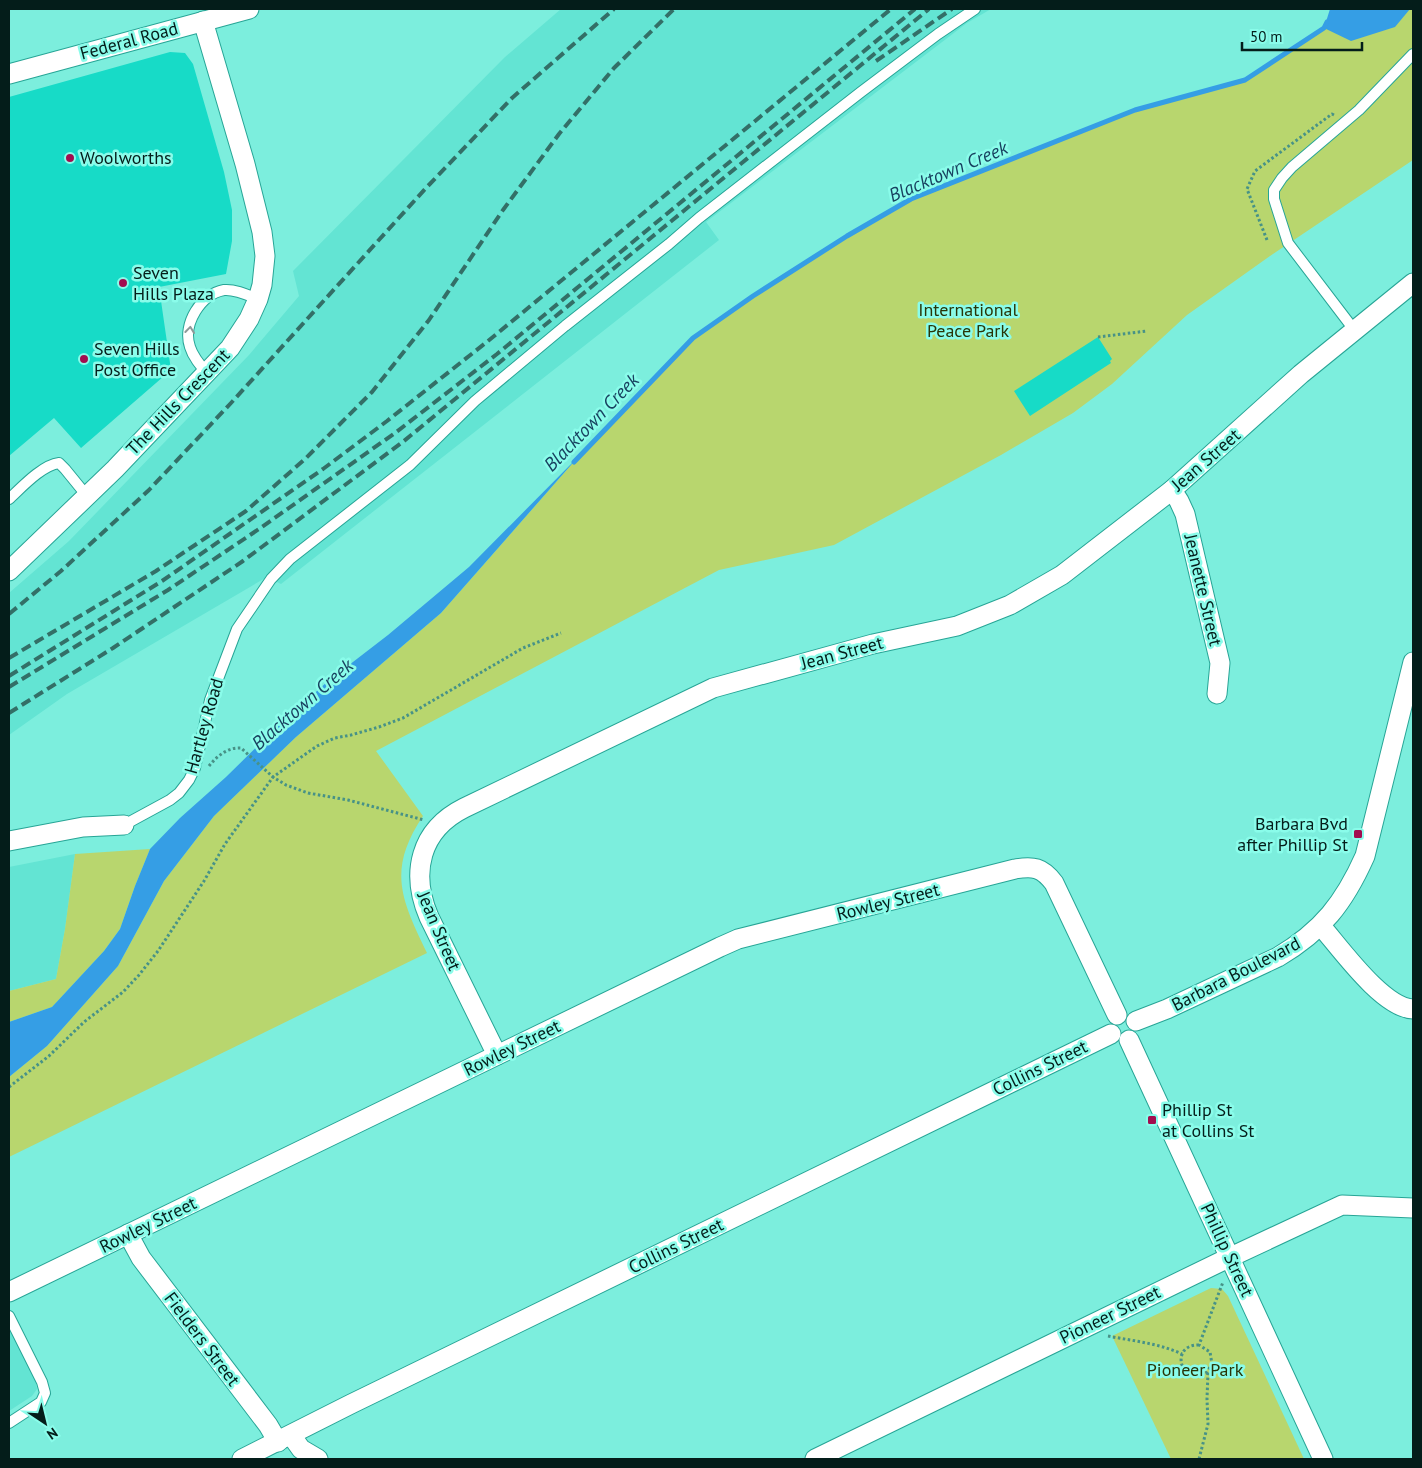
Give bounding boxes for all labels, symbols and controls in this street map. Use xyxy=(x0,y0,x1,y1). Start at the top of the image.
street label: Federal Road xyxy=(77,16,180,65)
scale bar xyxy=(1242,20,1362,52)
text: 50 m xyxy=(1250,27,1283,46)
water label: Blacktown Creek xyxy=(885,135,1012,207)
place label: Woolworths xyxy=(80,146,172,169)
marker: Woolworths xyxy=(64,152,76,164)
place label: Seven Hills Plaza xyxy=(133,261,214,305)
marker: Seven Hills Plaza xyxy=(117,277,129,289)
park label: International Peace Park xyxy=(918,298,1019,342)
one-way arrow xyxy=(184,325,195,333)
place label: Seven Hills Post Office xyxy=(94,337,180,381)
street label: The Hills Crescent xyxy=(121,344,234,460)
marker: Seven Hills Post Office xyxy=(78,353,90,365)
water label: Blacktown Creek xyxy=(538,367,645,476)
street label: Jean Street xyxy=(1166,423,1245,496)
street label: Jeanette Street xyxy=(1179,531,1228,648)
street label: Jean Street xyxy=(797,631,885,675)
water label: Blacktown Creek xyxy=(246,652,359,755)
street label: Hartley Road xyxy=(179,675,228,776)
place label: Barbara Bvd after Phillip St xyxy=(1237,812,1348,856)
marker: Barbara Bvd after Phillip St xyxy=(1352,828,1364,840)
street label: Rowley Street xyxy=(834,878,942,925)
street label: Jean Street xyxy=(412,887,466,974)
street label: Barbara Boulevard xyxy=(1168,931,1304,1016)
street label: Rowley Street xyxy=(460,1014,564,1081)
street label: Collins Street xyxy=(989,1035,1091,1100)
place label: Phillip St at Collins St xyxy=(1162,1098,1254,1142)
marker: Phillip St at Collins St xyxy=(1146,1114,1158,1126)
street label: Rowley Street xyxy=(96,1191,200,1258)
street label: Phillip Street xyxy=(1196,1199,1259,1300)
street label: Collins Street xyxy=(625,1213,727,1278)
street label: Pioneer Street xyxy=(1056,1280,1164,1349)
street label: Fielders Street xyxy=(160,1287,245,1390)
park label: Pioneer Park xyxy=(1147,1358,1244,1381)
north arrow xyxy=(20,1398,70,1448)
text: N xyxy=(44,1424,61,1444)

